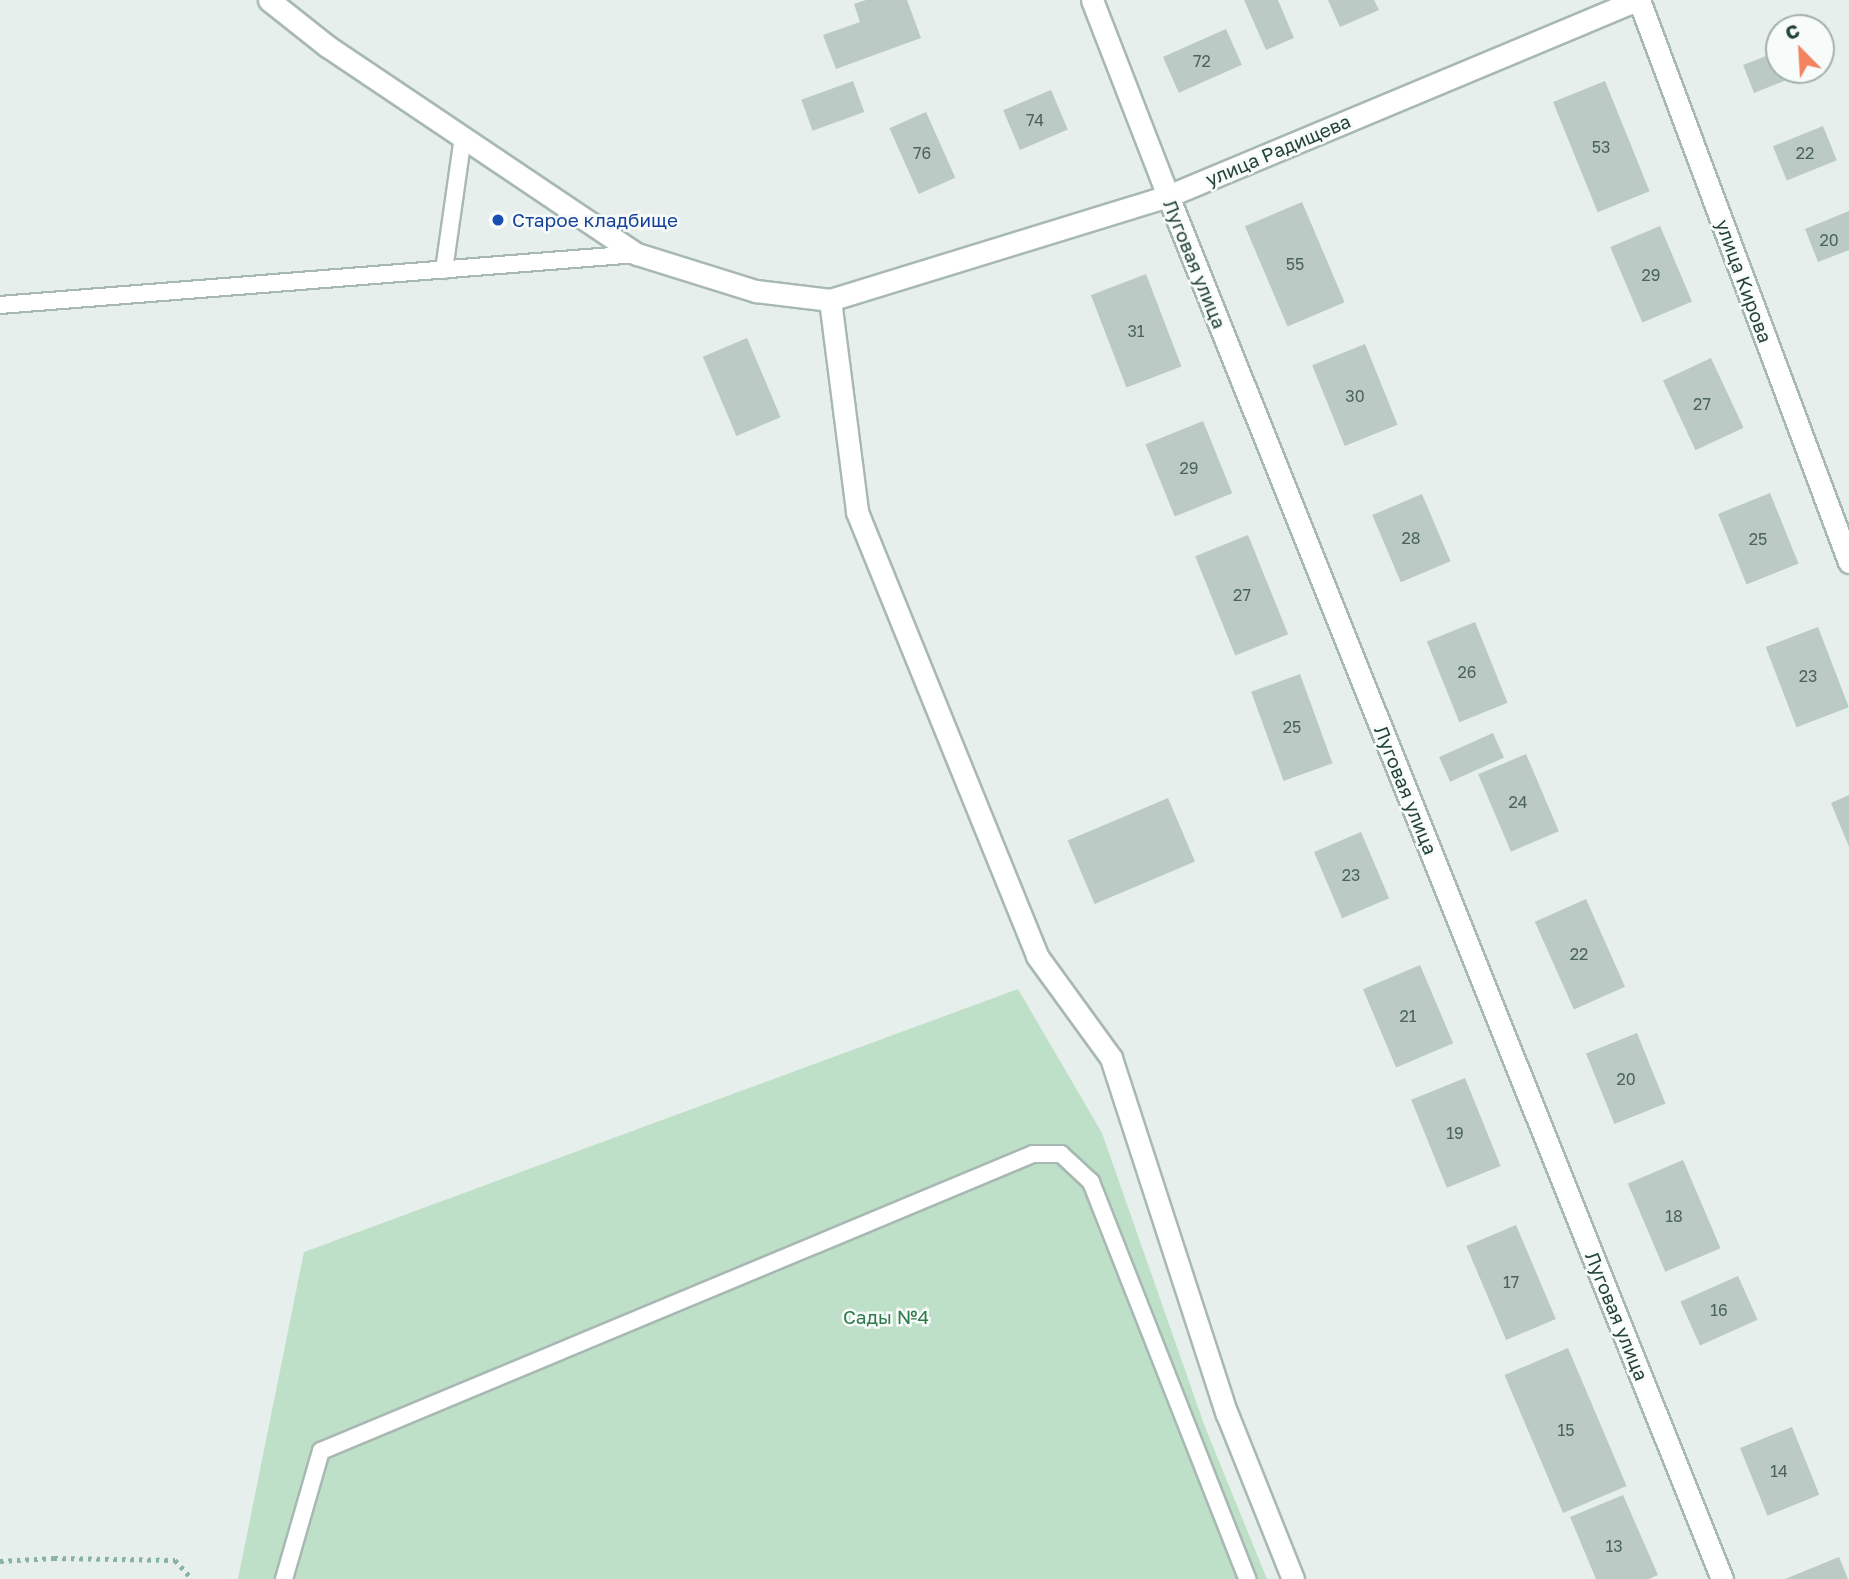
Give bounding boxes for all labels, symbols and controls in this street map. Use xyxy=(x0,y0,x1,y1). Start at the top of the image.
north arrow xyxy=(1765,14,1835,84)
text: С xyxy=(1781,18,1803,44)
house number: 72 xyxy=(1193,51,1211,71)
street label: улица Радищева xyxy=(1202,109,1354,191)
house number: 74 xyxy=(1026,110,1044,130)
house number: 53 xyxy=(1592,137,1610,157)
house number: 76 xyxy=(913,143,931,163)
house number: 22 xyxy=(1796,143,1814,163)
street label: Луговая улица xyxy=(1159,196,1231,332)
place label: Старое кладбище xyxy=(512,209,678,231)
marker: Старое кладбище xyxy=(490,212,506,228)
street label: улица Кирова xyxy=(1711,216,1777,346)
house number: 20 xyxy=(1819,230,1839,250)
house number: 55 xyxy=(1286,254,1304,274)
house number: 29 xyxy=(1642,265,1660,285)
house number: 31 xyxy=(1127,321,1145,341)
house number: 30 xyxy=(1345,386,1365,406)
house number: 27 xyxy=(1693,394,1711,414)
house number: 29 xyxy=(1180,458,1198,478)
house number: 28 xyxy=(1401,528,1421,548)
house number: 25 xyxy=(1749,529,1767,549)
house number: 27 xyxy=(1233,585,1251,605)
house number: 26 xyxy=(1458,662,1476,682)
house number: 23 xyxy=(1799,666,1817,686)
house number: 25 xyxy=(1283,717,1301,737)
street label: Луговая улица xyxy=(1370,722,1442,858)
house number: 24 xyxy=(1508,792,1528,812)
house number: 23 xyxy=(1342,865,1360,885)
house number: 22 xyxy=(1570,944,1588,964)
house number: 21 xyxy=(1399,1006,1417,1026)
house number: 20 xyxy=(1616,1069,1636,1089)
house number: 19 xyxy=(1446,1123,1464,1143)
house number: 18 xyxy=(1665,1206,1683,1226)
street label: Луговая улица xyxy=(1581,1248,1653,1384)
house number: 17 xyxy=(1503,1272,1519,1292)
house number: 16 xyxy=(1710,1300,1728,1320)
park label: Сады №4 xyxy=(843,1306,929,1328)
house number: 15 xyxy=(1557,1420,1575,1440)
house number: 14 xyxy=(1770,1461,1788,1481)
house number: 13 xyxy=(1605,1536,1623,1556)

